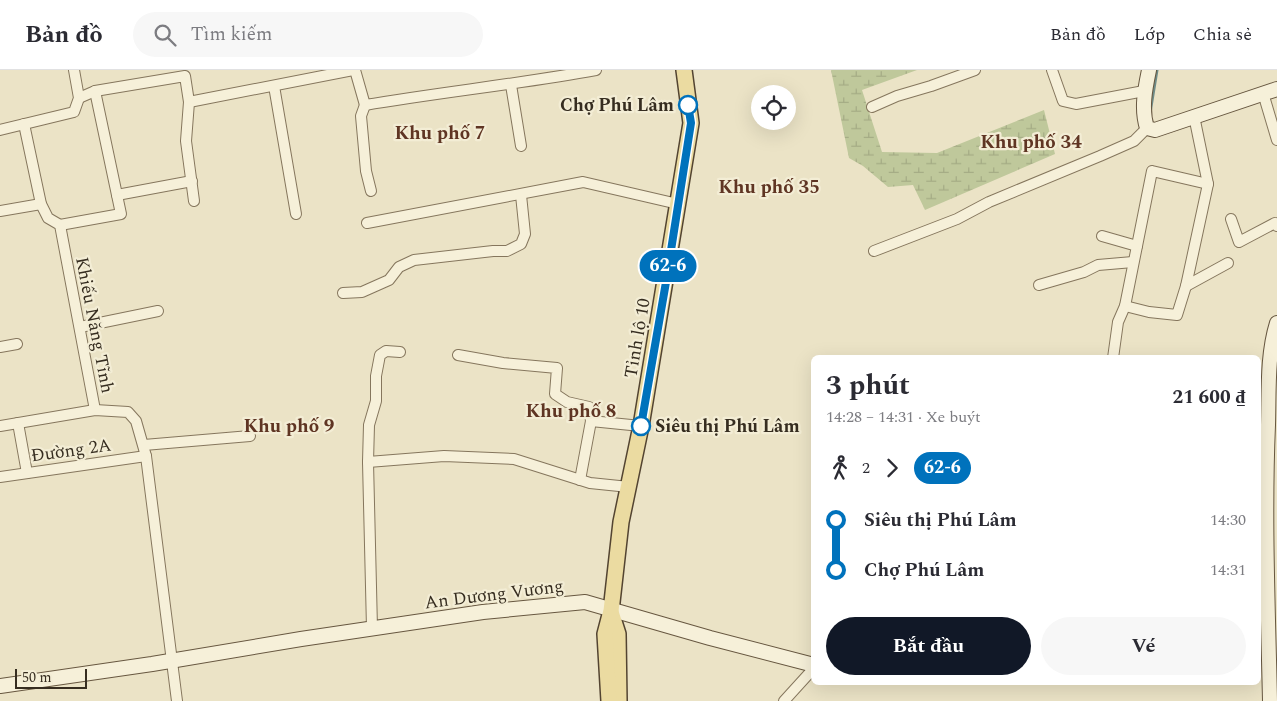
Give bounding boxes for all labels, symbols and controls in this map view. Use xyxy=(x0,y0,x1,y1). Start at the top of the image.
search box xyxy=(133,12,483,57)
text: Bản đồ xyxy=(25,17,103,53)
text: Tìm kiếm xyxy=(191,20,272,49)
icon: search xyxy=(151,21,179,49)
text: Bản đồ xyxy=(1050,21,1106,48)
text: Lớp xyxy=(1134,21,1165,48)
text: Chia sẻ xyxy=(1193,21,1252,48)
map controls xyxy=(751,85,796,130)
button: locate xyxy=(751,85,796,130)
place label: Chợ Phú Lâm xyxy=(560,92,674,119)
marker: Chợ Phú Lâm xyxy=(678,95,698,115)
district label: Khu phố 7 xyxy=(395,119,486,148)
district label: Khu phố 34 xyxy=(980,128,1082,157)
district label: Khu phố 35 xyxy=(718,173,820,202)
line badge: 62-6 xyxy=(633,250,703,282)
text: 62-6 xyxy=(650,252,686,279)
street label: Khiếu Năng Tĩnh xyxy=(68,255,121,396)
street label: Tỉnh lộ 10 xyxy=(617,296,658,380)
text: 3 phút xyxy=(826,364,910,407)
text: 21 600 ₫ xyxy=(1173,383,1246,412)
district label: Khu phố 8 xyxy=(526,397,617,426)
text: 14:28 – 14:31 · Xe buýt xyxy=(826,405,981,429)
district label: Khu phố 9 xyxy=(244,412,335,441)
place label: Siêu thị Phú Lâm xyxy=(655,413,800,440)
marker: Siêu thị Phú Lâm xyxy=(631,416,651,436)
street label: Đường 2A xyxy=(29,431,113,469)
icon: walk xyxy=(826,454,854,482)
icon: forward xyxy=(878,454,906,482)
text: 62-6 xyxy=(924,454,961,481)
text: 2 xyxy=(862,456,870,480)
text: Siêu thị Phú Lâm xyxy=(864,506,1017,535)
text: 14:30 xyxy=(1210,508,1246,532)
text: Chợ Phú Lâm xyxy=(864,556,984,585)
text: 14:31 xyxy=(1210,558,1246,582)
street label: An Dương Vương xyxy=(423,573,565,616)
button: Bắt đầu xyxy=(826,617,1031,675)
button: Vé xyxy=(1041,617,1246,675)
scale bar xyxy=(15,666,88,689)
text: 50 m xyxy=(22,667,52,688)

